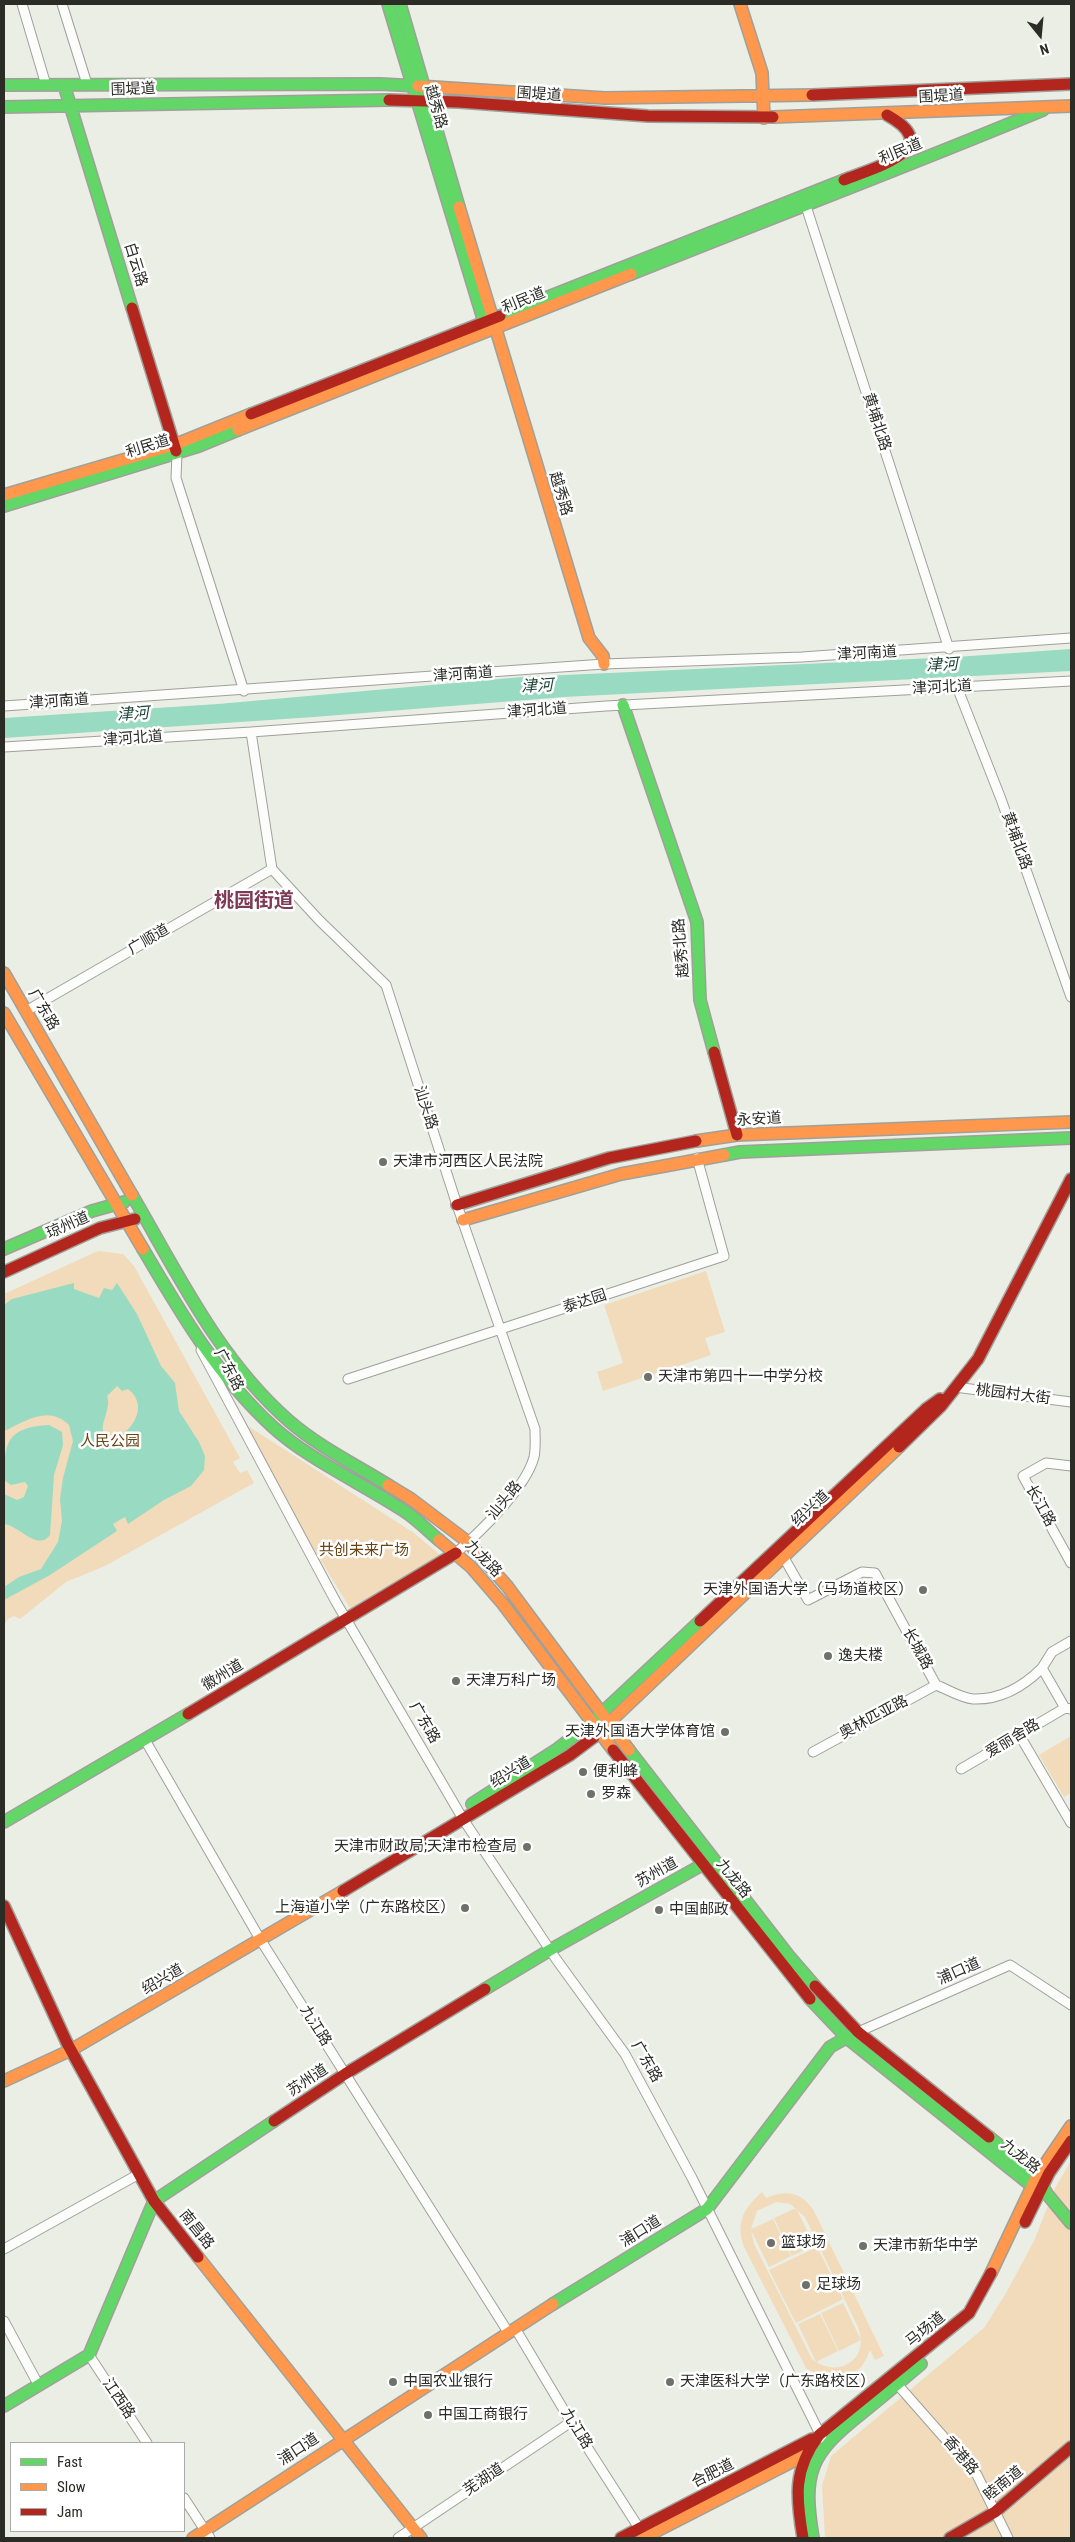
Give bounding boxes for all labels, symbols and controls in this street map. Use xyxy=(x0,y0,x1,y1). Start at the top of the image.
north arrow xyxy=(1015,10,1065,60)
text: N xyxy=(1038,40,1051,58)
street label: 围堤道 xyxy=(110,80,156,100)
street label: 越秀路 xyxy=(420,83,450,131)
street label: 围堤道 xyxy=(516,84,562,106)
street label: 围堤道 xyxy=(918,87,964,107)
street label: 利民道 xyxy=(877,135,925,169)
street label: 白云路 xyxy=(120,241,150,289)
street label: 利民道 xyxy=(500,284,548,318)
street label: 黄埔北路 xyxy=(858,391,894,453)
street label: 利民道 xyxy=(124,432,172,462)
street label: 越秀路 xyxy=(545,470,575,518)
street label: 津河南道 xyxy=(837,643,897,665)
water label: 津河 xyxy=(926,656,958,676)
street label: 津河南道 xyxy=(432,664,494,686)
water label: 津河 xyxy=(521,677,553,697)
street label: 津河北道 xyxy=(912,677,972,699)
street label: 津河南道 xyxy=(28,691,90,713)
street label: 津河北道 xyxy=(506,700,568,722)
water label: 津河 xyxy=(116,704,150,726)
street label: 津河北道 xyxy=(102,728,164,750)
street label: 黄埔北路 xyxy=(997,810,1035,872)
district label: 桃园街道 xyxy=(214,890,294,914)
street label: 越秀北路 xyxy=(670,917,694,979)
street label: 广顺道 xyxy=(125,921,173,959)
street label: 广东路 xyxy=(24,986,62,1034)
street label: 汕头路 xyxy=(409,1084,441,1132)
street label: 永安道 xyxy=(736,1110,782,1130)
place label: 天津市河西区人民法院 xyxy=(393,1153,543,1171)
marker: 天津市河西区人民法院 xyxy=(377,1156,389,1168)
street label: 琼州道 xyxy=(44,1209,92,1243)
street label: 泰达园 xyxy=(561,1286,609,1318)
street label: 广东路 xyxy=(209,1346,247,1394)
place label: 天津市第四十一中学分校 xyxy=(658,1368,823,1386)
marker: 天津市第四十一中学分校 xyxy=(642,1371,654,1383)
street label: 桃园村大街 xyxy=(975,1381,1051,1409)
park label: 人民公园 xyxy=(80,1433,140,1451)
street label: 汕头路 xyxy=(484,1478,526,1524)
street label: 长江路 xyxy=(1021,1482,1059,1530)
street label: 绍兴道 xyxy=(788,1487,834,1531)
street label: 九龙路 xyxy=(461,1537,505,1581)
park label: 共创未来广场 xyxy=(319,1542,409,1560)
place label: 天津外国语大学（马场道校区） xyxy=(703,1581,913,1599)
marker: 天津外国语大学（马场道校区） xyxy=(917,1584,929,1596)
street label: 长城路 xyxy=(898,1625,936,1673)
place label: 逸夫楼 xyxy=(838,1647,883,1665)
marker: 逸夫楼 xyxy=(822,1650,834,1662)
street label: 徽州道 xyxy=(199,1657,247,1695)
place label: 天津万科广场 xyxy=(466,1672,556,1690)
marker: 天津万科广场 xyxy=(450,1675,462,1687)
street label: 奥林匹亚路 xyxy=(837,1692,911,1744)
street label: 广东路 xyxy=(405,1699,443,1747)
street label: 爱丽舍路 xyxy=(983,1716,1043,1762)
place label: 天津外国语大学体育馆 xyxy=(565,1723,715,1741)
marker: 天津外国语大学体育馆 xyxy=(719,1726,731,1738)
street label: 绍兴道 xyxy=(487,1754,535,1792)
place label: 便利蜂 xyxy=(593,1763,638,1781)
marker: 便利蜂 xyxy=(577,1766,589,1778)
place label: 罗森 xyxy=(601,1785,631,1803)
marker: 罗森 xyxy=(585,1788,597,1800)
place label: 天津市财政局;天津市检查局 xyxy=(334,1838,517,1856)
marker: 天津市财政局;天津市检查局 xyxy=(521,1841,533,1853)
street label: 苏州道 xyxy=(633,1854,681,1892)
street label: 九龙路 xyxy=(712,1856,754,1902)
place label: 上海道小学（广东路校区） xyxy=(275,1899,455,1917)
place label: 中国邮政 xyxy=(669,1901,729,1919)
marker: 上海道小学（广东路校区） xyxy=(459,1902,471,1914)
marker: 中国邮政 xyxy=(653,1904,665,1916)
street label: 浦口道 xyxy=(935,1955,983,1989)
street label: 绍兴道 xyxy=(139,1961,187,1999)
street label: 九江路 xyxy=(295,2002,335,2050)
street label: 广东路 xyxy=(627,2038,665,2086)
street label: 苏州道 xyxy=(284,2061,332,2101)
street label: 九龙路 xyxy=(997,2136,1043,2178)
street label: 南昌路 xyxy=(175,2207,217,2253)
street label: 浦口道 xyxy=(617,2212,665,2252)
place label: 篮球场 xyxy=(781,2234,826,2252)
marker: 篮球场 xyxy=(765,2237,777,2249)
place label: 天津市新华中学 xyxy=(873,2237,978,2255)
marker: 天津市新华中学 xyxy=(857,2240,869,2252)
place label: 足球场 xyxy=(816,2276,861,2294)
marker: 足球场 xyxy=(800,2279,812,2291)
street label: 马场道 xyxy=(903,2309,949,2351)
place label: 中国农业银行 xyxy=(403,2373,493,2391)
place label: 天津医科大学（广东路校区） xyxy=(680,2373,875,2391)
street label: 江西路 xyxy=(98,2375,138,2423)
marker: 中国农业银行 xyxy=(387,2376,399,2388)
marker: 天津医科大学（广东路校区） xyxy=(664,2376,676,2388)
street label: 九江路 xyxy=(556,2405,596,2453)
place label: 中国工商银行 xyxy=(438,2406,528,2424)
marker: 中国工商银行 xyxy=(422,2409,434,2421)
street label: 浦口道 xyxy=(275,2430,323,2470)
street label: 香港路 xyxy=(939,2433,981,2479)
legend xyxy=(10,2442,185,2532)
text: Fast xyxy=(57,2453,82,2471)
street label: 合肥道 xyxy=(689,2456,737,2492)
street label: 芜湖道 xyxy=(460,2460,508,2500)
street label: 睦南道 xyxy=(981,2463,1027,2505)
text: Slow xyxy=(57,2478,86,2496)
text: Jam xyxy=(57,2503,83,2521)

